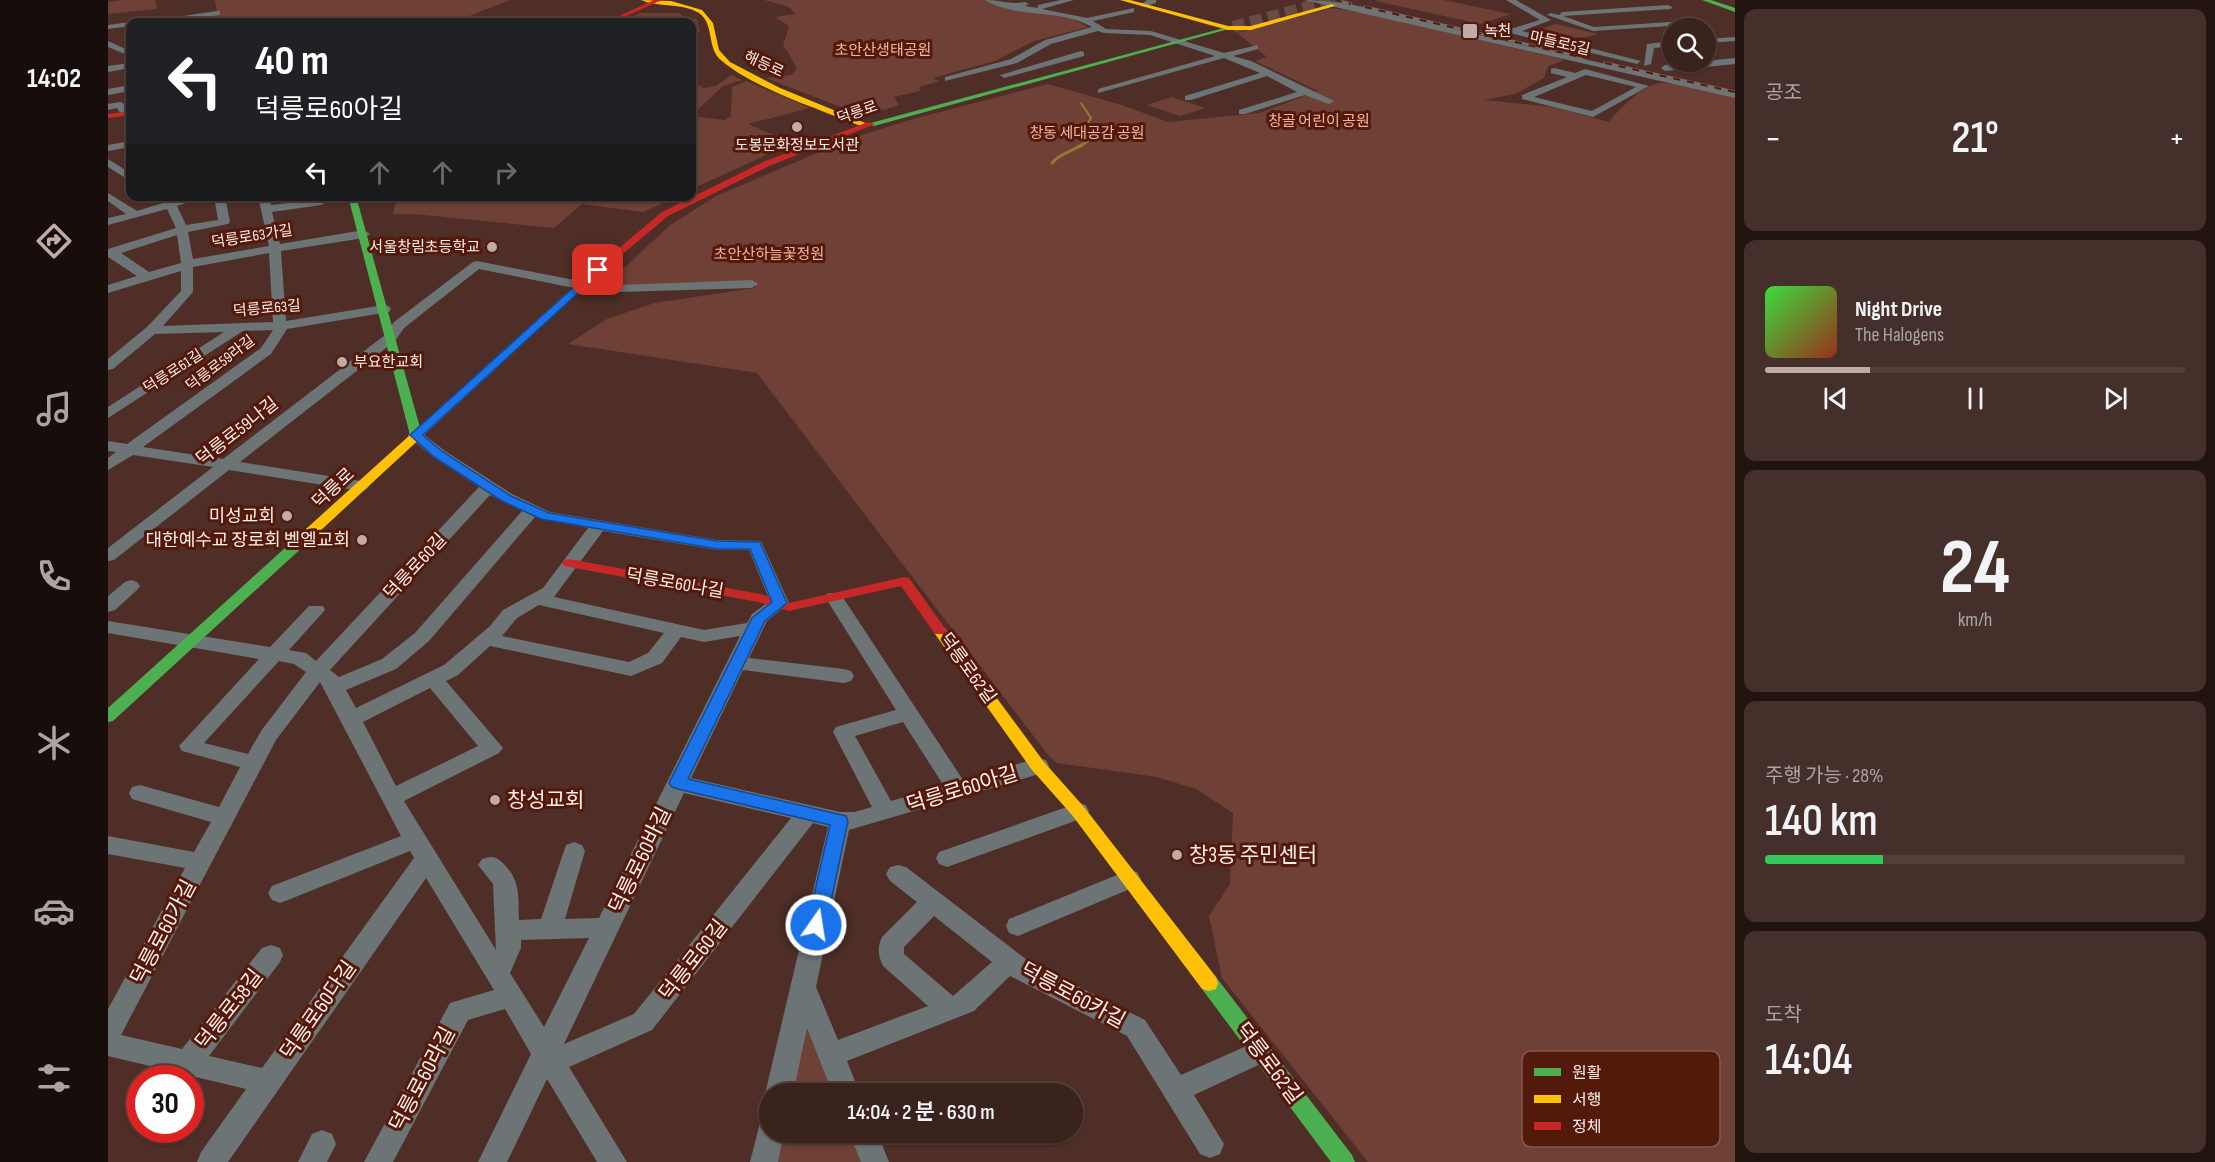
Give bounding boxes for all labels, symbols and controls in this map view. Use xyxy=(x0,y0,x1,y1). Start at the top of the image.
map controls xyxy=(1662,18,1716,72)
button: search xyxy=(1662,18,1716,72)
marker: 녹천 xyxy=(1461,22,1479,40)
place label: 녹천 xyxy=(1484,22,1512,41)
street label: 마들로5길 xyxy=(1528,27,1592,60)
text: 40 m xyxy=(255,36,329,87)
park label: 초안산생태공원 xyxy=(835,41,931,60)
icon: left xyxy=(156,42,234,120)
street label: 해등로 xyxy=(741,47,787,82)
text: 14:02 xyxy=(27,63,81,95)
text: 공조 xyxy=(1765,81,1802,105)
text: 덕릉로60아길 xyxy=(255,94,403,126)
street label: 덕릉로 xyxy=(834,97,880,128)
text: 21° xyxy=(1951,111,1999,166)
park label: 창골 어린이 공원 xyxy=(1268,112,1370,131)
text: − xyxy=(1765,119,1781,159)
text: + xyxy=(2169,119,2185,159)
marker: 도봉문화정보도서관 xyxy=(790,120,804,134)
park label: 창동 세대공감 공원 xyxy=(1029,124,1145,143)
place label: 도봉문화정보도서관 xyxy=(735,136,859,155)
icon: left xyxy=(300,156,333,189)
icon: ahead xyxy=(363,156,396,189)
icon: ahead xyxy=(426,156,459,189)
icon: right xyxy=(489,156,522,189)
icon: directions xyxy=(33,220,75,262)
street label: 덕릉로63가길 xyxy=(210,221,294,252)
place label: 서울창림초등학교 xyxy=(370,238,480,257)
marker: 서울창림초등학교 xyxy=(485,240,499,254)
pin xyxy=(572,244,623,295)
park label: 초안산하늘꽃정원 xyxy=(714,245,824,264)
icon: arrive xyxy=(581,253,614,286)
street label: 덕릉로63길 xyxy=(232,296,302,321)
text: Night Drive xyxy=(1855,296,1942,323)
text: The Halogens xyxy=(1855,323,1944,347)
street label: 덕릉로59라길 xyxy=(182,331,259,396)
street label: 덕릉로61길 xyxy=(140,345,207,398)
place label: 부요한교회 xyxy=(354,353,423,372)
marker: 부요한교회 xyxy=(335,355,349,369)
icon: previous xyxy=(1819,382,1852,415)
icon: pause xyxy=(1959,382,1992,415)
icon: next xyxy=(2099,382,2132,415)
icon: music xyxy=(33,388,75,430)
street label: 덕릉로59나길 xyxy=(192,393,282,470)
street label: 덕릉로 xyxy=(308,464,359,513)
place label: 미성교회 xyxy=(209,506,275,527)
marker: 미성교회 xyxy=(280,509,294,523)
text: 24 xyxy=(1940,522,2010,615)
street label: 덕릉로60길 xyxy=(380,529,451,604)
place label: 대한예수교 장로회 벧엘교회 xyxy=(146,530,350,551)
marker: 대한예수교 장로회 벧엘교회 xyxy=(355,533,369,547)
icon: phone xyxy=(33,555,75,597)
street label: 덕릉로60나길 xyxy=(624,565,725,602)
text: km/h xyxy=(1958,608,1992,632)
street label: 덕릉로62길 xyxy=(935,629,1000,708)
icon: climate xyxy=(33,722,75,764)
street label: 덕릉로60아길 xyxy=(903,761,1021,818)
text: 주행 가능 · 28% xyxy=(1765,764,1884,788)
place label: 창성교회 xyxy=(507,788,584,813)
marker: 창성교회 xyxy=(488,793,502,807)
text: 140 km xyxy=(1765,794,1878,849)
street label: 덕릉로60바길 xyxy=(604,803,677,917)
place label: 창3동 주민센터 xyxy=(1189,843,1317,868)
marker: 창3동 주민센터 xyxy=(1170,848,1184,862)
street label: 덕릉로60가길 xyxy=(125,876,202,989)
icon: car xyxy=(33,890,75,932)
position arrow xyxy=(784,893,848,957)
street label: 덕릉로60길 xyxy=(654,915,733,1006)
street label: 덕릉로60다길 xyxy=(275,956,362,1065)
street label: 덕릉로60카길 xyxy=(1016,957,1129,1034)
street label: 덕릉로58길 xyxy=(190,964,268,1054)
text: 도착 xyxy=(1765,1003,1802,1027)
street label: 덕릉로62길 xyxy=(1230,1018,1307,1109)
street label: 덕릉로60라길 xyxy=(384,1023,461,1136)
text: 14:04 xyxy=(1765,1033,1852,1088)
legend xyxy=(1522,1051,1720,1147)
icon: filters xyxy=(33,1057,75,1099)
text: 원활 xyxy=(1572,1064,1602,1083)
speed limit sign: 30 xyxy=(126,1065,204,1143)
text: 서행 xyxy=(1572,1091,1601,1110)
text: 14:04 · 2 분 · 630 m xyxy=(847,1099,995,1126)
text: 정체 xyxy=(1572,1118,1601,1137)

